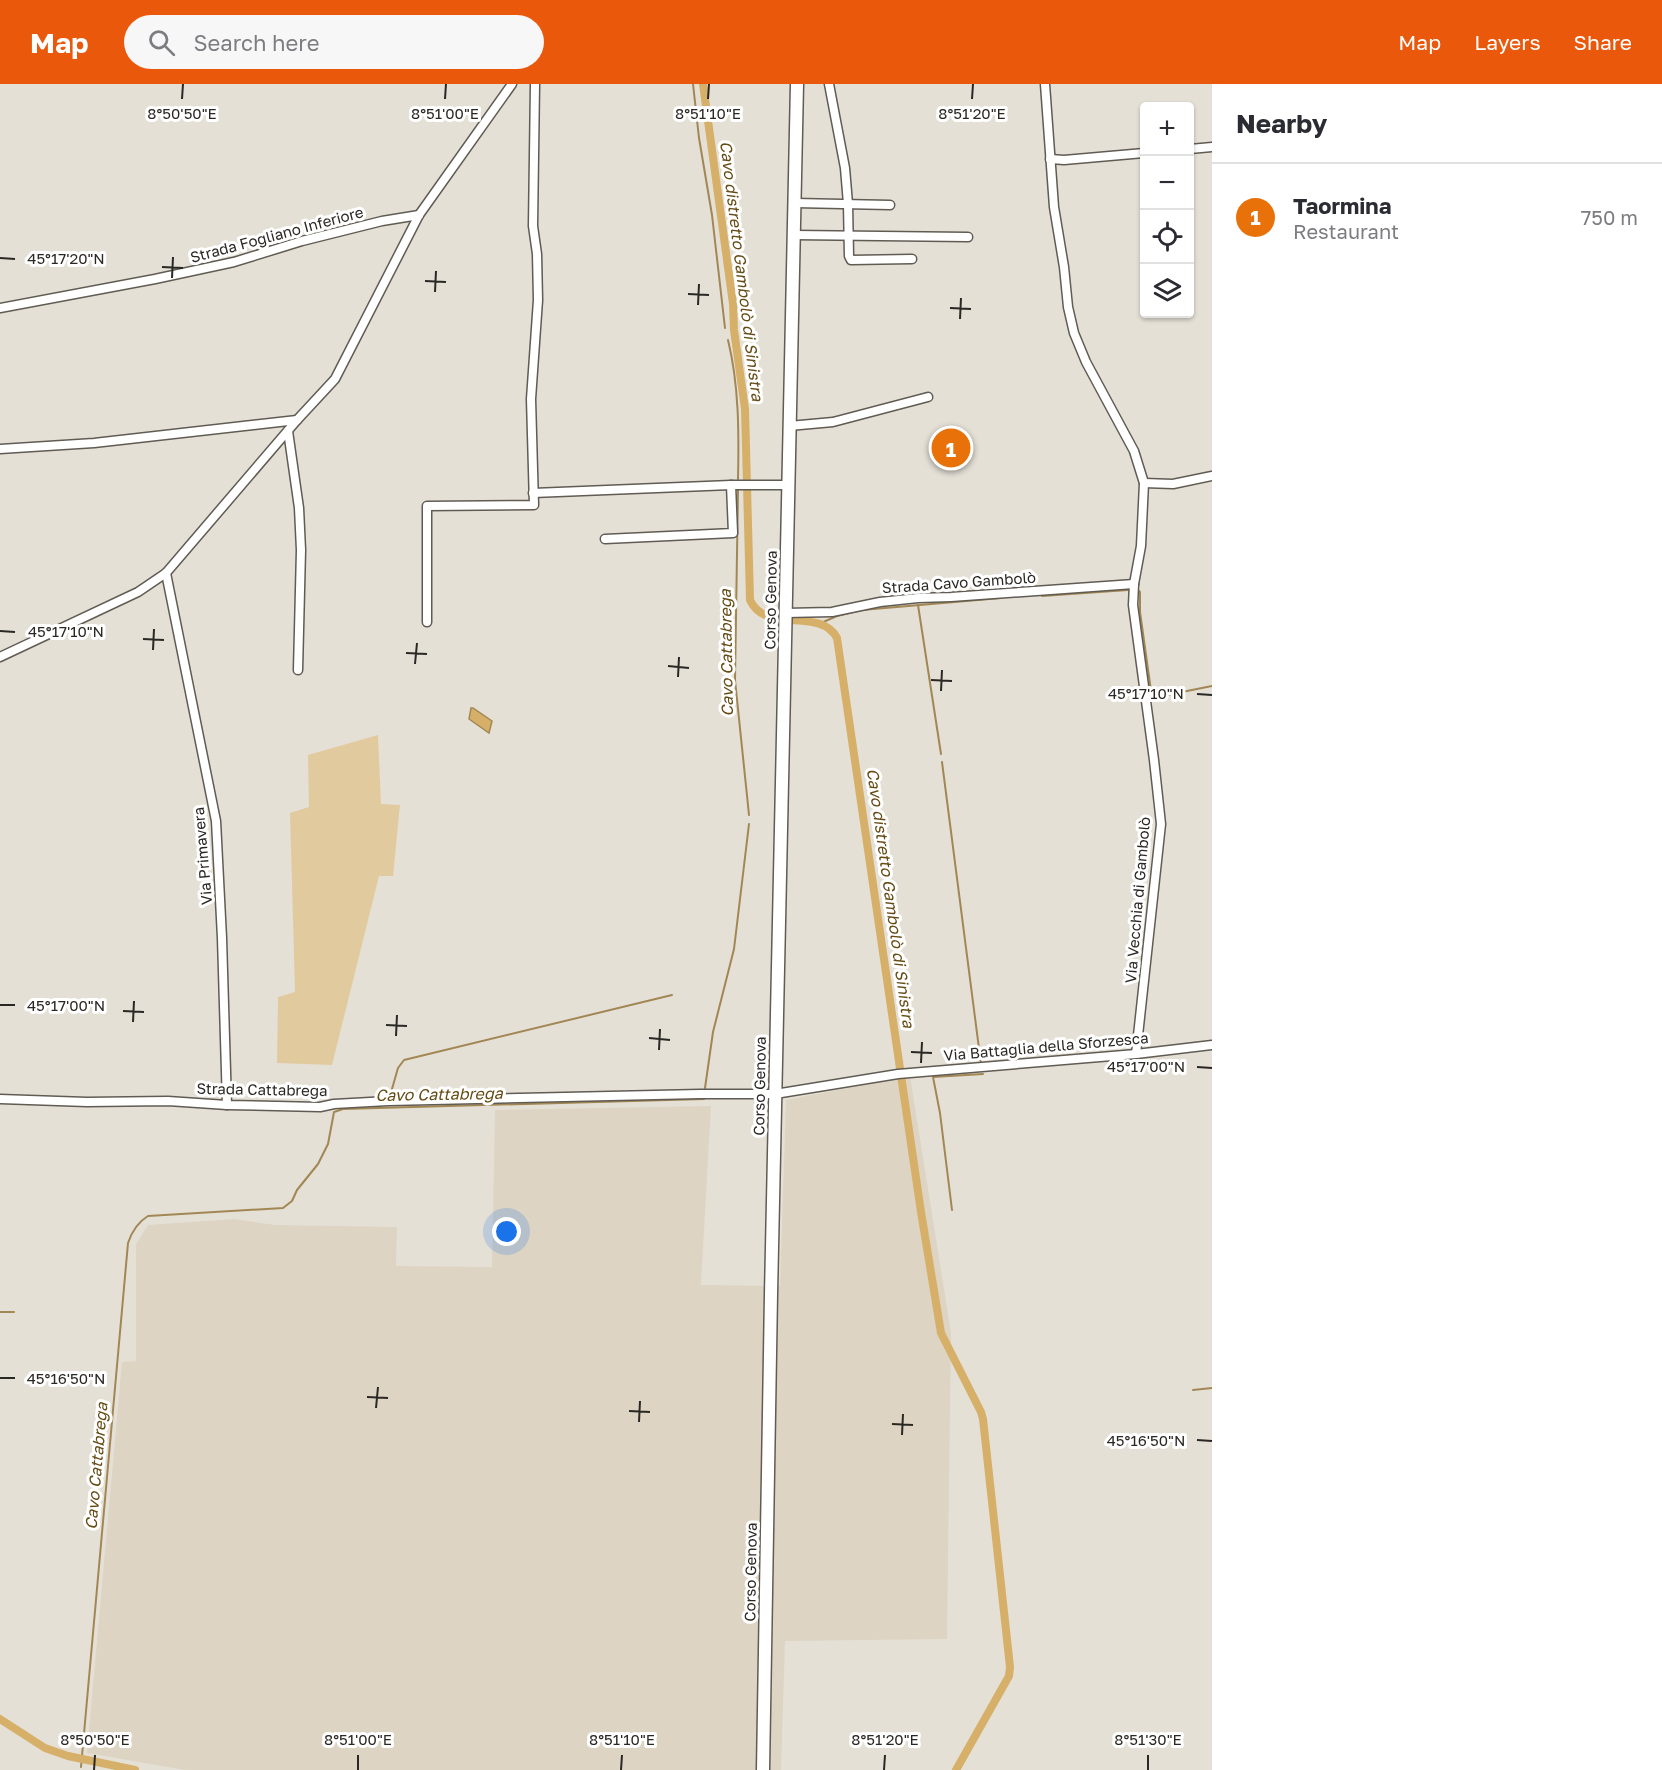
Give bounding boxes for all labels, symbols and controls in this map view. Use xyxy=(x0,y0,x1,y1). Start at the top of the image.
search box xyxy=(124,15,544,69)
text: Map xyxy=(30,26,88,59)
icon: search xyxy=(145,26,178,59)
text: Search here xyxy=(193,29,319,56)
text: Map xyxy=(1398,29,1441,55)
text: Layers xyxy=(1474,29,1541,55)
text: Share xyxy=(1574,29,1632,55)
map controls xyxy=(1140,102,1194,318)
button: + xyxy=(1140,102,1194,156)
text: 8°50'50"E xyxy=(147,104,217,122)
text: 8°51'00"E xyxy=(411,104,479,122)
text: 8°51'10"E xyxy=(675,104,741,122)
text: 8°51'20"E xyxy=(938,104,1006,122)
text: Nearby xyxy=(1236,108,1327,139)
water label: Cavo distretto Gambolò di Sinistra xyxy=(716,140,768,403)
button: − xyxy=(1140,156,1194,210)
text: Taormina xyxy=(1293,192,1391,219)
street label: Strada Fogliano Inferiore xyxy=(188,202,366,266)
text: 1 xyxy=(1250,205,1261,229)
text: 750 m xyxy=(1581,205,1638,229)
button: locate xyxy=(1140,210,1194,264)
text: Restaurant xyxy=(1293,219,1399,243)
text: 45°17'20"N xyxy=(27,249,105,267)
button: layers xyxy=(1140,264,1194,318)
pin: 1 xyxy=(932,426,970,470)
street label: Corso Genova xyxy=(760,550,780,650)
street label: Strada Cavo Gambolò xyxy=(881,568,1037,596)
water label: Cavo Cattabrega xyxy=(715,588,737,717)
text: 45°17'10"N xyxy=(28,622,104,640)
text: 45°17'10"N xyxy=(1108,684,1184,702)
water label: Cavo distretto Gambolò di Sinistra xyxy=(863,767,919,1030)
street label: Via Primavera xyxy=(189,806,215,906)
street label: Via Vecchia di Gambolò xyxy=(1121,816,1153,984)
text: 45°17'00"N xyxy=(27,996,105,1014)
street label: Via Battaglia della Sforzesca xyxy=(943,1028,1149,1064)
street label: Corso Genova xyxy=(749,1036,769,1136)
text: 45°17'00"N xyxy=(1107,1057,1185,1075)
street label: Strada Cattabrega xyxy=(196,1079,328,1099)
water label: Cavo Cattabrega xyxy=(375,1083,504,1105)
your location xyxy=(492,1217,521,1246)
text: 45°16'50"N xyxy=(27,1369,105,1387)
water label: Cavo Cattabrega xyxy=(80,1401,112,1530)
text: 45°16'50"N xyxy=(1107,1431,1185,1449)
street label: Corso Genova xyxy=(740,1522,760,1622)
text: 8°50'50"E xyxy=(60,1730,130,1748)
text: 8°51'00"E xyxy=(324,1730,392,1748)
text: 8°51'10"E xyxy=(589,1730,655,1748)
text: 8°51'20"E xyxy=(851,1730,919,1748)
text: 8°51'30"E xyxy=(1114,1730,1182,1748)

